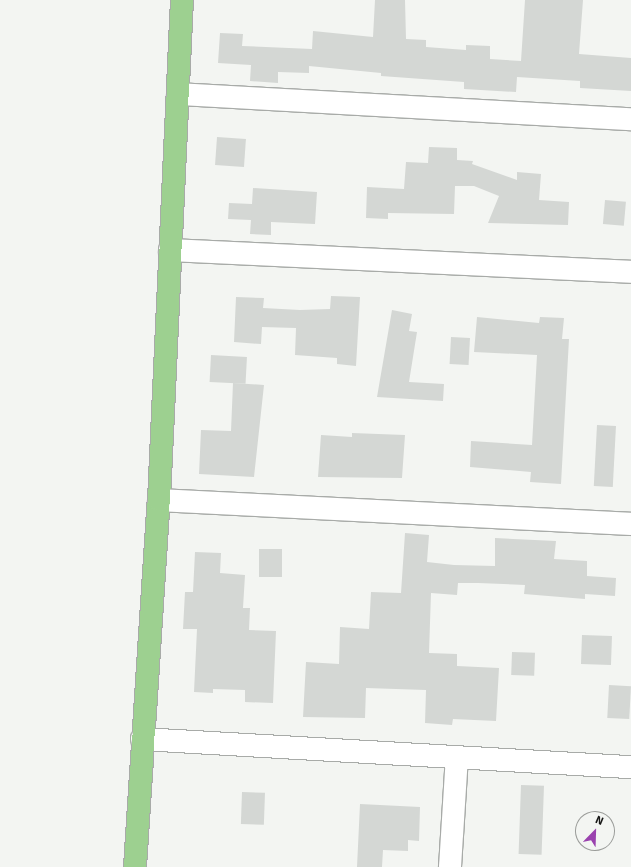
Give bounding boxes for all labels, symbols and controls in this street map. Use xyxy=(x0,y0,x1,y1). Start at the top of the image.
north arrow xyxy=(575,811,615,851)
text: N xyxy=(593,813,606,828)

